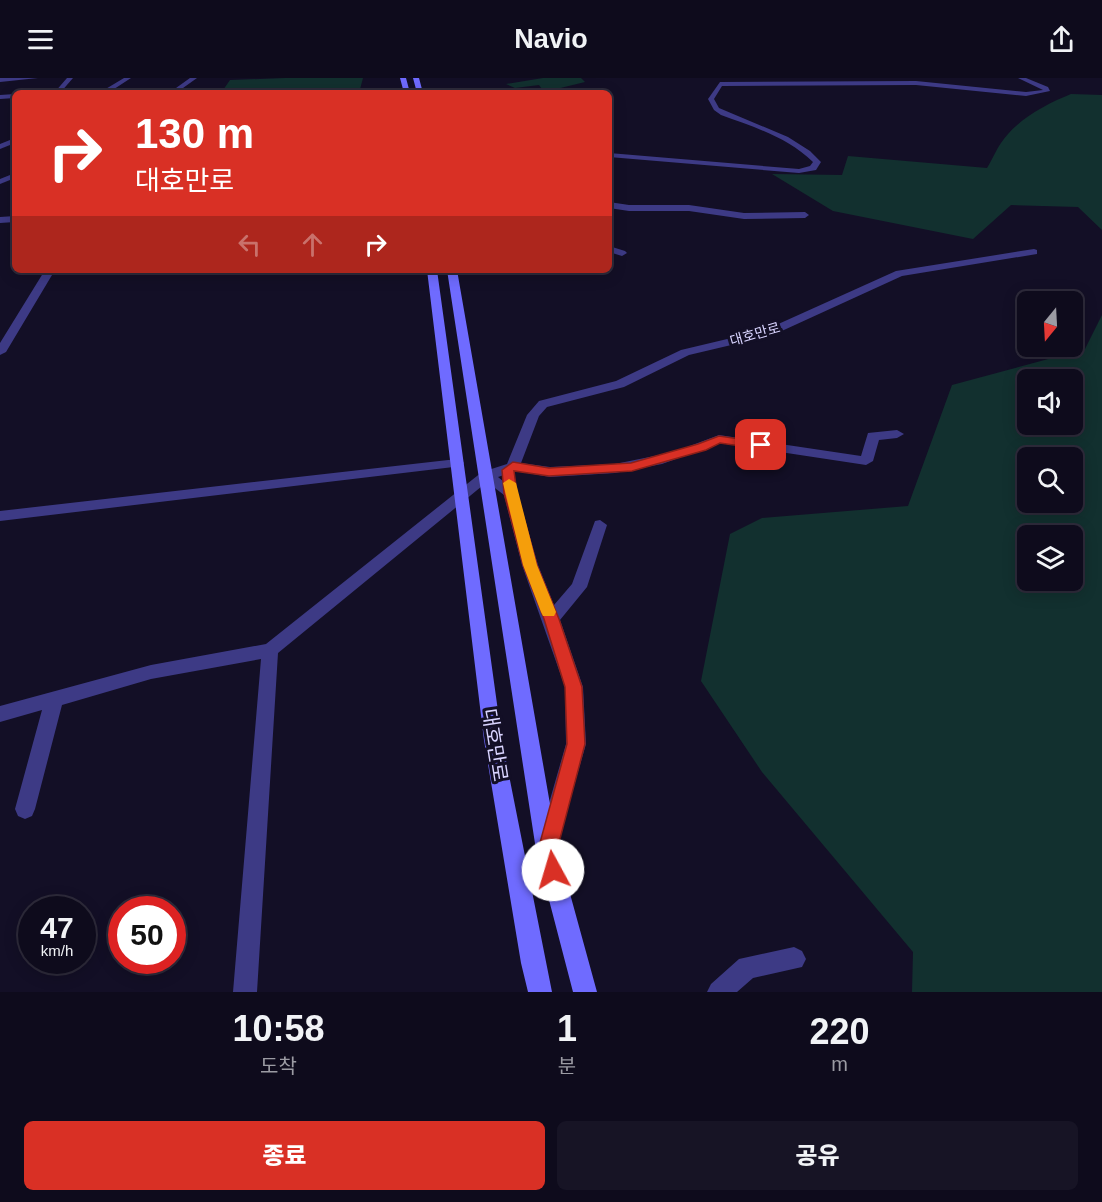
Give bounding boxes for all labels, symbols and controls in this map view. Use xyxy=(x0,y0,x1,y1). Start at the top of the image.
icon: menu xyxy=(24,23,57,56)
icon: share xyxy=(1045,23,1078,56)
text: Navio xyxy=(514,24,588,54)
text: 130 m xyxy=(135,110,254,157)
icon: right xyxy=(36,114,114,192)
text: 대호만로 xyxy=(135,166,234,196)
icon: left xyxy=(233,228,266,261)
icon: ahead xyxy=(296,228,329,261)
icon: right xyxy=(359,228,392,261)
north arrow xyxy=(1017,291,1083,357)
map controls xyxy=(1017,291,1083,591)
street label: 대호만로 xyxy=(728,319,782,349)
button: sound xyxy=(1017,369,1083,435)
pin xyxy=(735,419,786,470)
icon: arrive xyxy=(744,428,777,461)
button: search xyxy=(1017,447,1083,513)
button: layers xyxy=(1017,525,1083,591)
street label: 대호만로 xyxy=(478,707,512,783)
position arrow xyxy=(521,838,585,902)
speed limit sign: 50 xyxy=(108,896,186,974)
text: 47 xyxy=(40,911,74,944)
text: km/h xyxy=(41,942,73,959)
text: 10:58 xyxy=(232,1008,325,1049)
text: 1 xyxy=(557,1008,577,1049)
text: 220 xyxy=(809,1011,870,1052)
text: m xyxy=(831,1053,848,1075)
text: 도착 xyxy=(260,1055,297,1077)
text: 분 xyxy=(558,1055,576,1077)
button: 종료 xyxy=(24,1121,545,1190)
button: 공유 xyxy=(557,1121,1078,1190)

